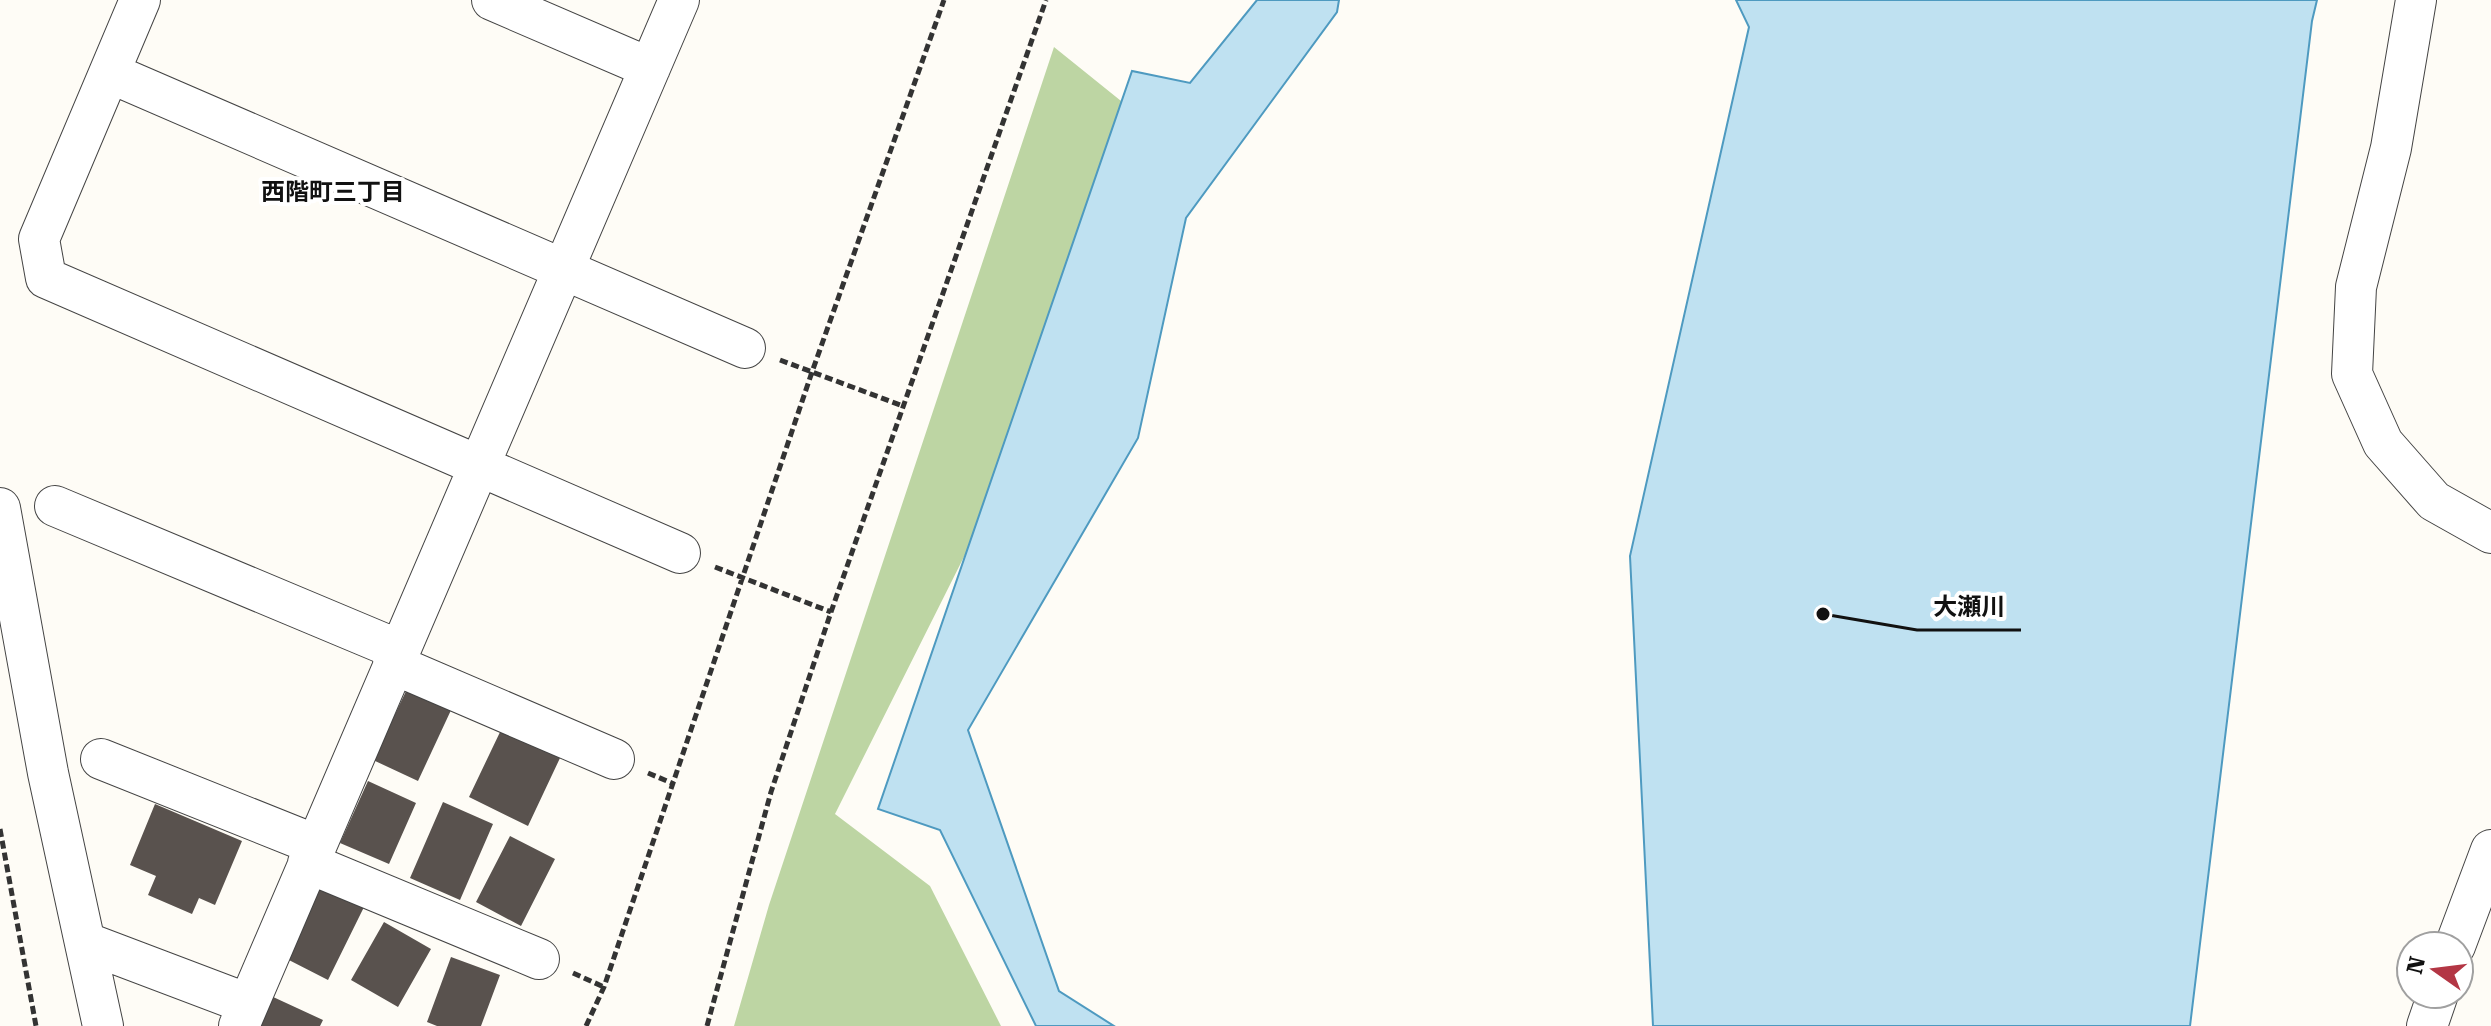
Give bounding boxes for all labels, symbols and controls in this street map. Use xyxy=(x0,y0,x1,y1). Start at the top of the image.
district label: 西階町三丁目 xyxy=(261,178,405,206)
callout: 大瀬川 xyxy=(1917,582,2021,630)
text: 大瀬川 xyxy=(1933,593,2005,621)
north arrow xyxy=(2395,930,2475,1010)
text: N xyxy=(2402,954,2430,977)

